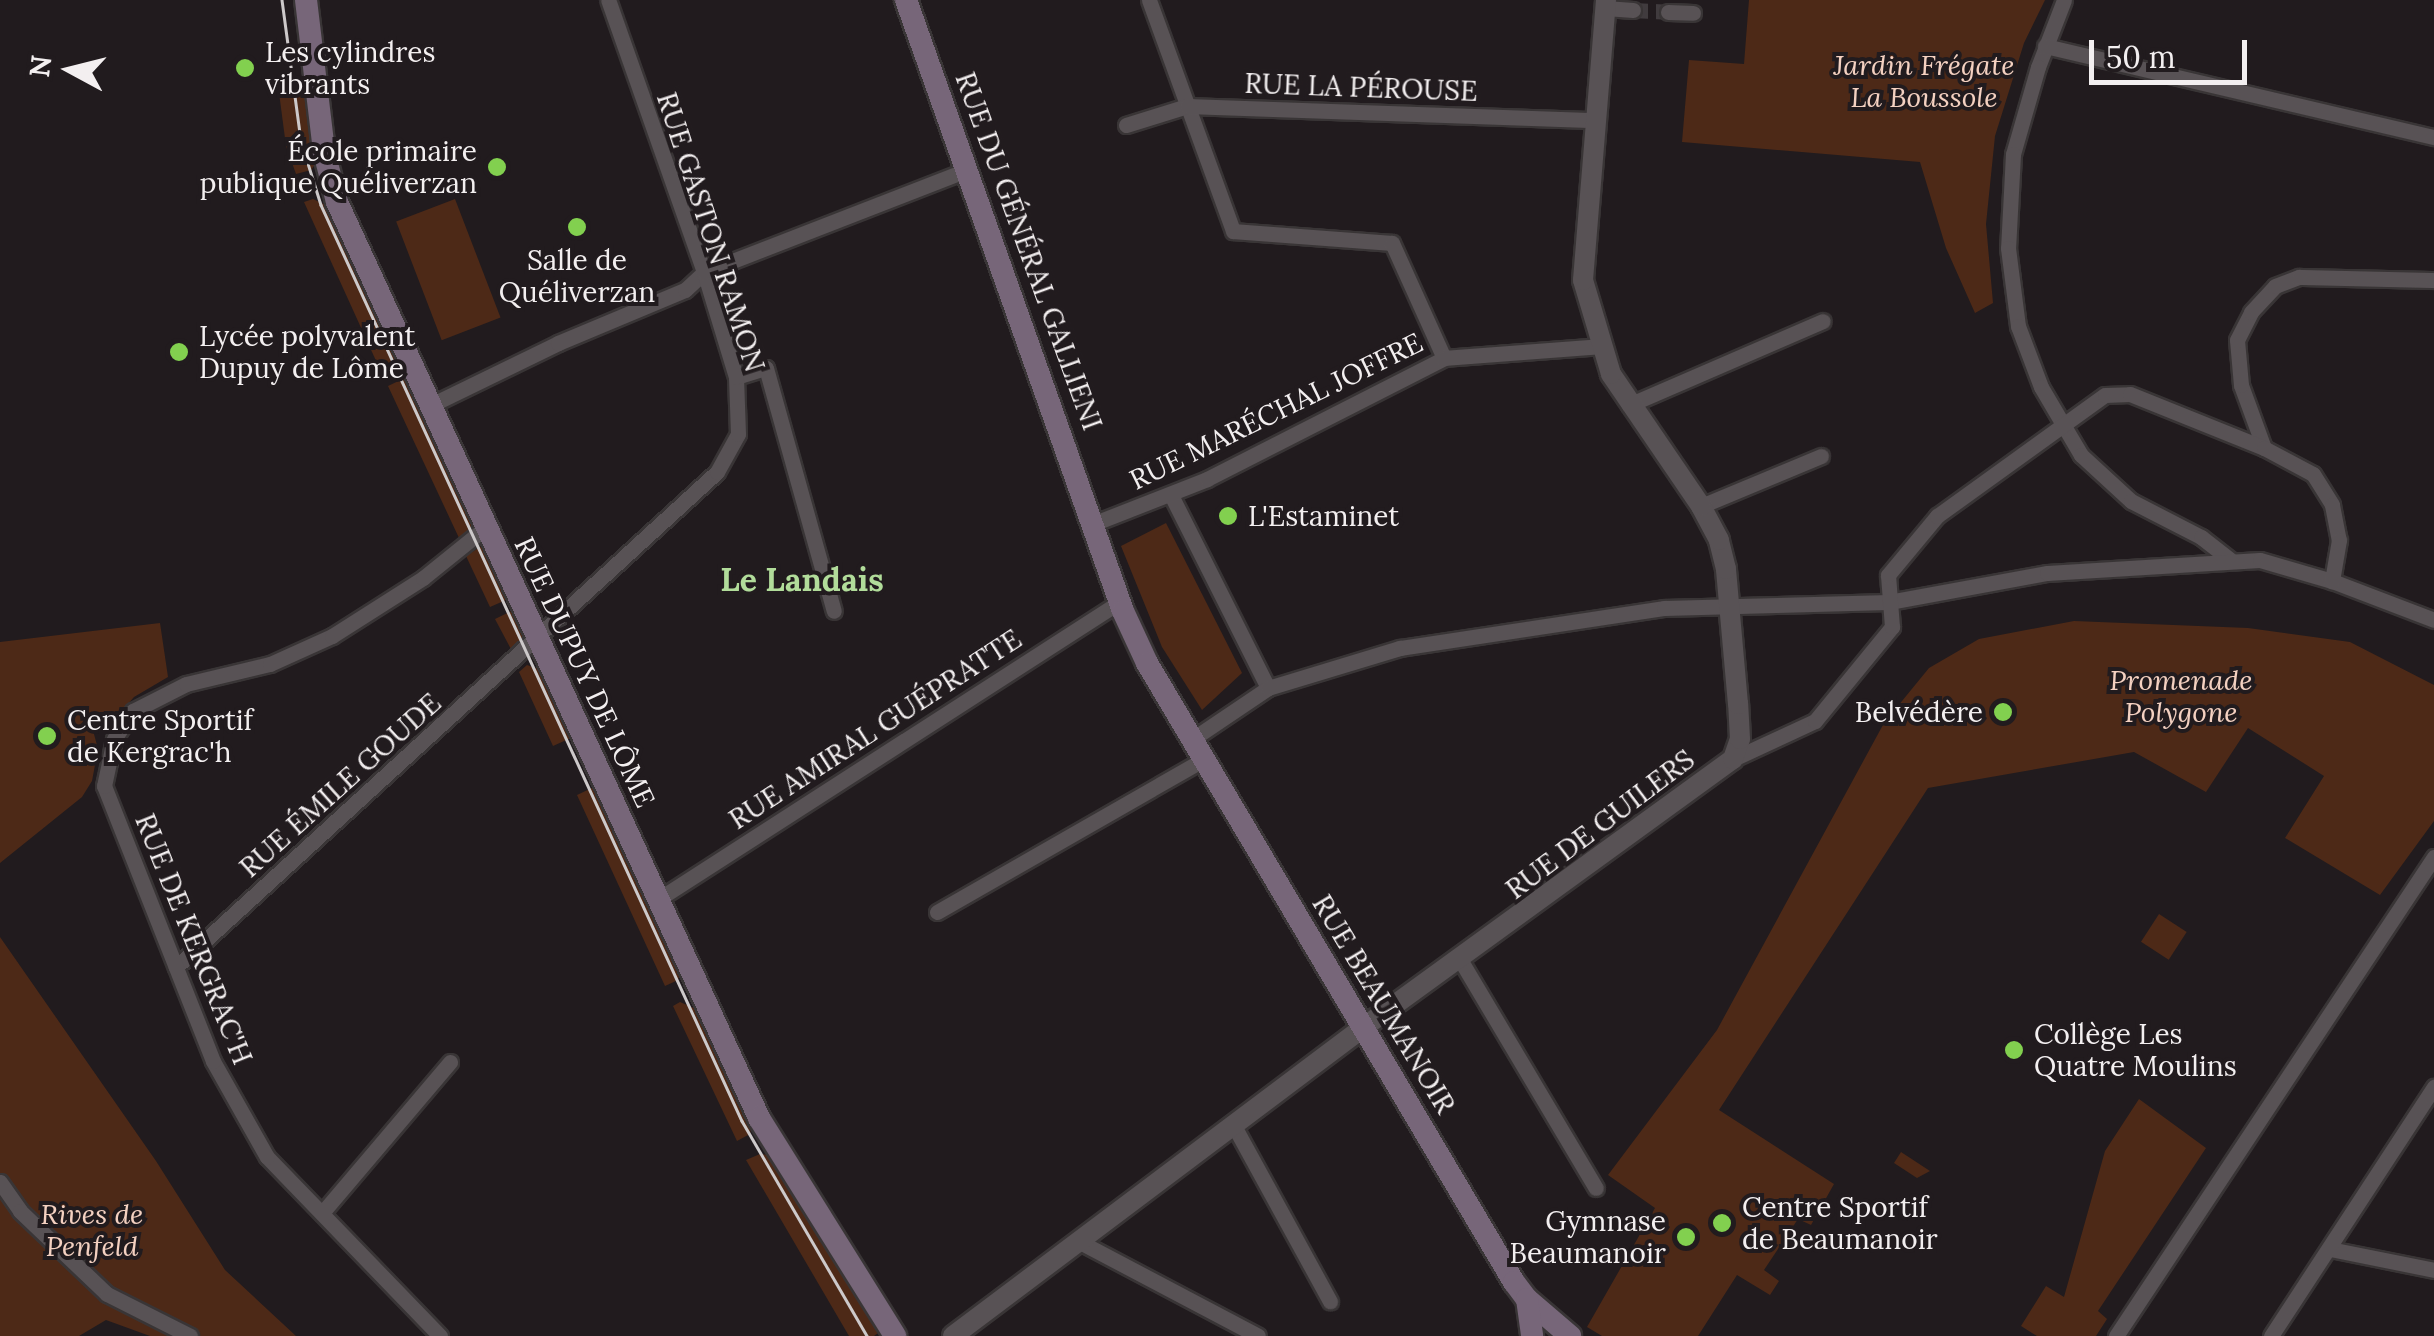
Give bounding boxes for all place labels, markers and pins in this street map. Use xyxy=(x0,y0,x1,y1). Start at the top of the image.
place label: Les cylindres vibrants xyxy=(265,35,435,101)
marker: Les cylindres vibrants xyxy=(234,57,256,79)
place label: École primaire publique Quéliverzan xyxy=(200,134,477,200)
marker: École primaire publique Quéliverzan xyxy=(486,156,508,178)
marker: Salle de Quéliverzan xyxy=(566,216,588,238)
place label: Salle de Quéliverzan xyxy=(499,243,655,309)
place label: Lycée polyvalent Dupuy de Lôme xyxy=(199,319,415,385)
marker: Lycée polyvalent Dupuy de Lôme xyxy=(168,341,190,363)
place label: L'Estaminet xyxy=(1248,499,1399,533)
marker: L'Estaminet xyxy=(1217,505,1239,527)
place label: Belvédère xyxy=(1855,695,1983,729)
marker: Belvédère xyxy=(1992,701,2014,723)
place label: Centre Sportif de Kergrac'h xyxy=(67,703,253,769)
marker: Centre Sportif de Kergrac'h xyxy=(36,725,58,747)
place label: Collège Les Quatre Moulins xyxy=(2034,1017,2237,1083)
marker: Collège Les Quatre Moulins xyxy=(2003,1039,2025,1061)
place label: Centre Sportif de Beaumanoir xyxy=(1742,1190,1938,1256)
place label: Gymnase Beaumanoir xyxy=(1510,1204,1666,1270)
marker: Centre Sportif de Beaumanoir xyxy=(1711,1212,1733,1234)
marker: Gymnase Beaumanoir xyxy=(1675,1226,1697,1248)

